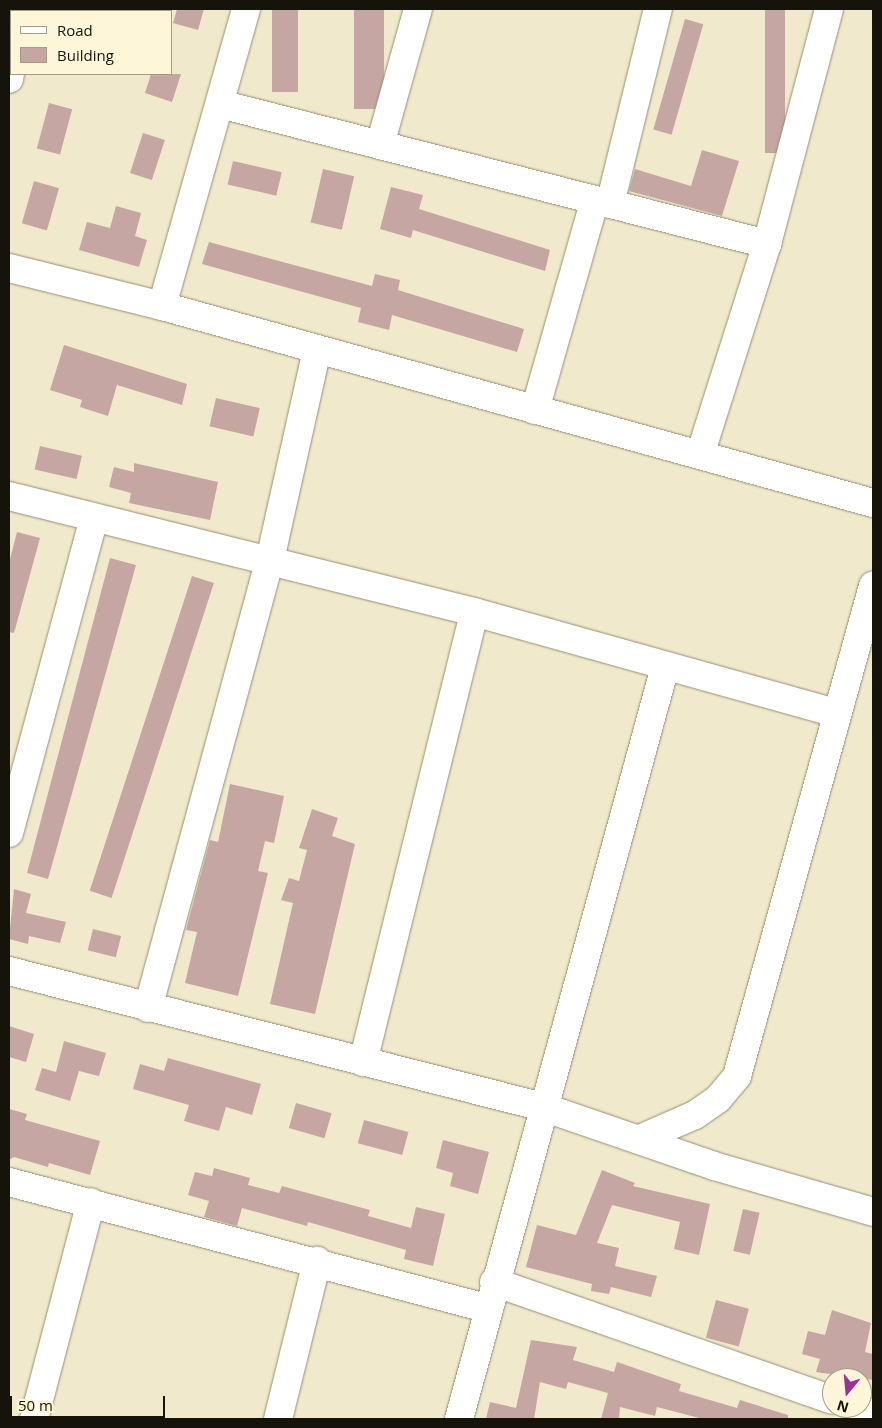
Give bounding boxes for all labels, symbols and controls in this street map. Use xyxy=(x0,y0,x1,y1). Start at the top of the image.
legend xyxy=(10,10,172,75)
text: Road xyxy=(57,20,93,40)
text: Building xyxy=(57,45,114,65)
north arrow xyxy=(822,1368,872,1418)
scale bar xyxy=(12,1386,168,1418)
text: 50 m xyxy=(18,1395,53,1415)
text: N xyxy=(835,1396,851,1418)

